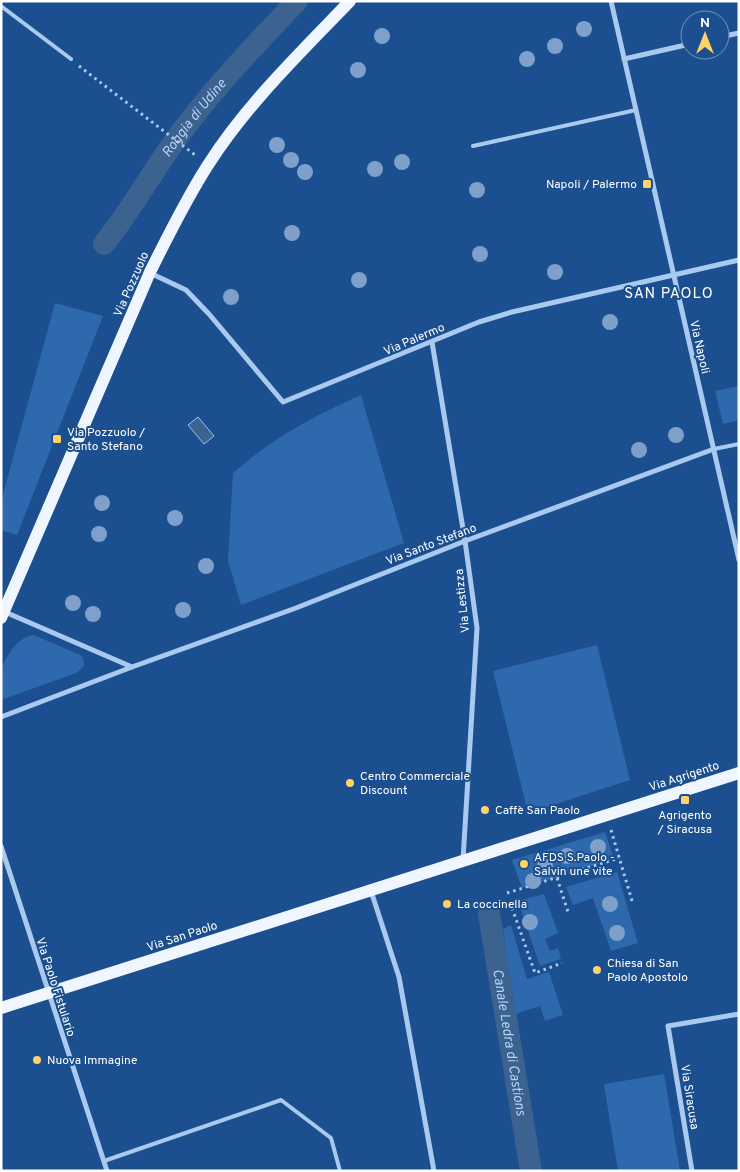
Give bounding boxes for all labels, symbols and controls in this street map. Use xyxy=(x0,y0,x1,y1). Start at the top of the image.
north arrow xyxy=(680,10,730,60)
text: N xyxy=(700,15,710,32)
water label: Roggia di Udine xyxy=(159,75,231,161)
place label: Napoli / Palermo xyxy=(546,177,637,193)
marker: Napoli / Palermo xyxy=(641,178,653,190)
street label: Via Pozzuolo xyxy=(110,249,153,319)
district label: SAN PAOLO xyxy=(624,285,714,304)
street label: Via Napoli xyxy=(685,319,713,376)
street label: Via Palermo xyxy=(381,320,448,360)
place label: Via Pozzuolo / Santo Stefano xyxy=(67,425,145,455)
marker: Via Pozzuolo / Santo Stefano xyxy=(51,433,63,445)
street label: Via Santo Stefano xyxy=(384,520,479,570)
street label: Via Lestizza xyxy=(452,568,474,634)
street label: Via Agrigento xyxy=(647,758,722,796)
place label: Centro Commerciale Discount xyxy=(360,769,470,799)
marker: Centro Commerciale Discount xyxy=(344,777,356,789)
marker: Agrigento / Siracusa xyxy=(679,794,691,806)
place label: Caffè San Paolo xyxy=(495,803,580,819)
marker: Caffè San Paolo xyxy=(479,804,491,816)
place label: Agrigento / Siracusa xyxy=(657,808,712,838)
place label: AFDS S.Paolo - Salvin une vite xyxy=(534,850,614,880)
marker: AFDS S.Paolo - Salvin une vite xyxy=(518,858,530,870)
place label: La coccinella xyxy=(457,897,527,913)
marker: La coccinella xyxy=(441,898,453,910)
street label: Via San Paolo xyxy=(145,918,220,956)
street label: Via Paolo Fistulario xyxy=(31,936,79,1039)
place label: Chiesa di San Paolo Apostolo xyxy=(607,956,688,986)
marker: Chiesa di San Paolo Apostolo xyxy=(591,964,603,976)
water label: Canale Ledra di Castions xyxy=(488,968,529,1118)
place label: Nuova Immagine xyxy=(47,1053,137,1069)
marker: Nuova Immagine xyxy=(31,1054,43,1066)
street label: Via Siracusa xyxy=(676,1063,702,1131)

